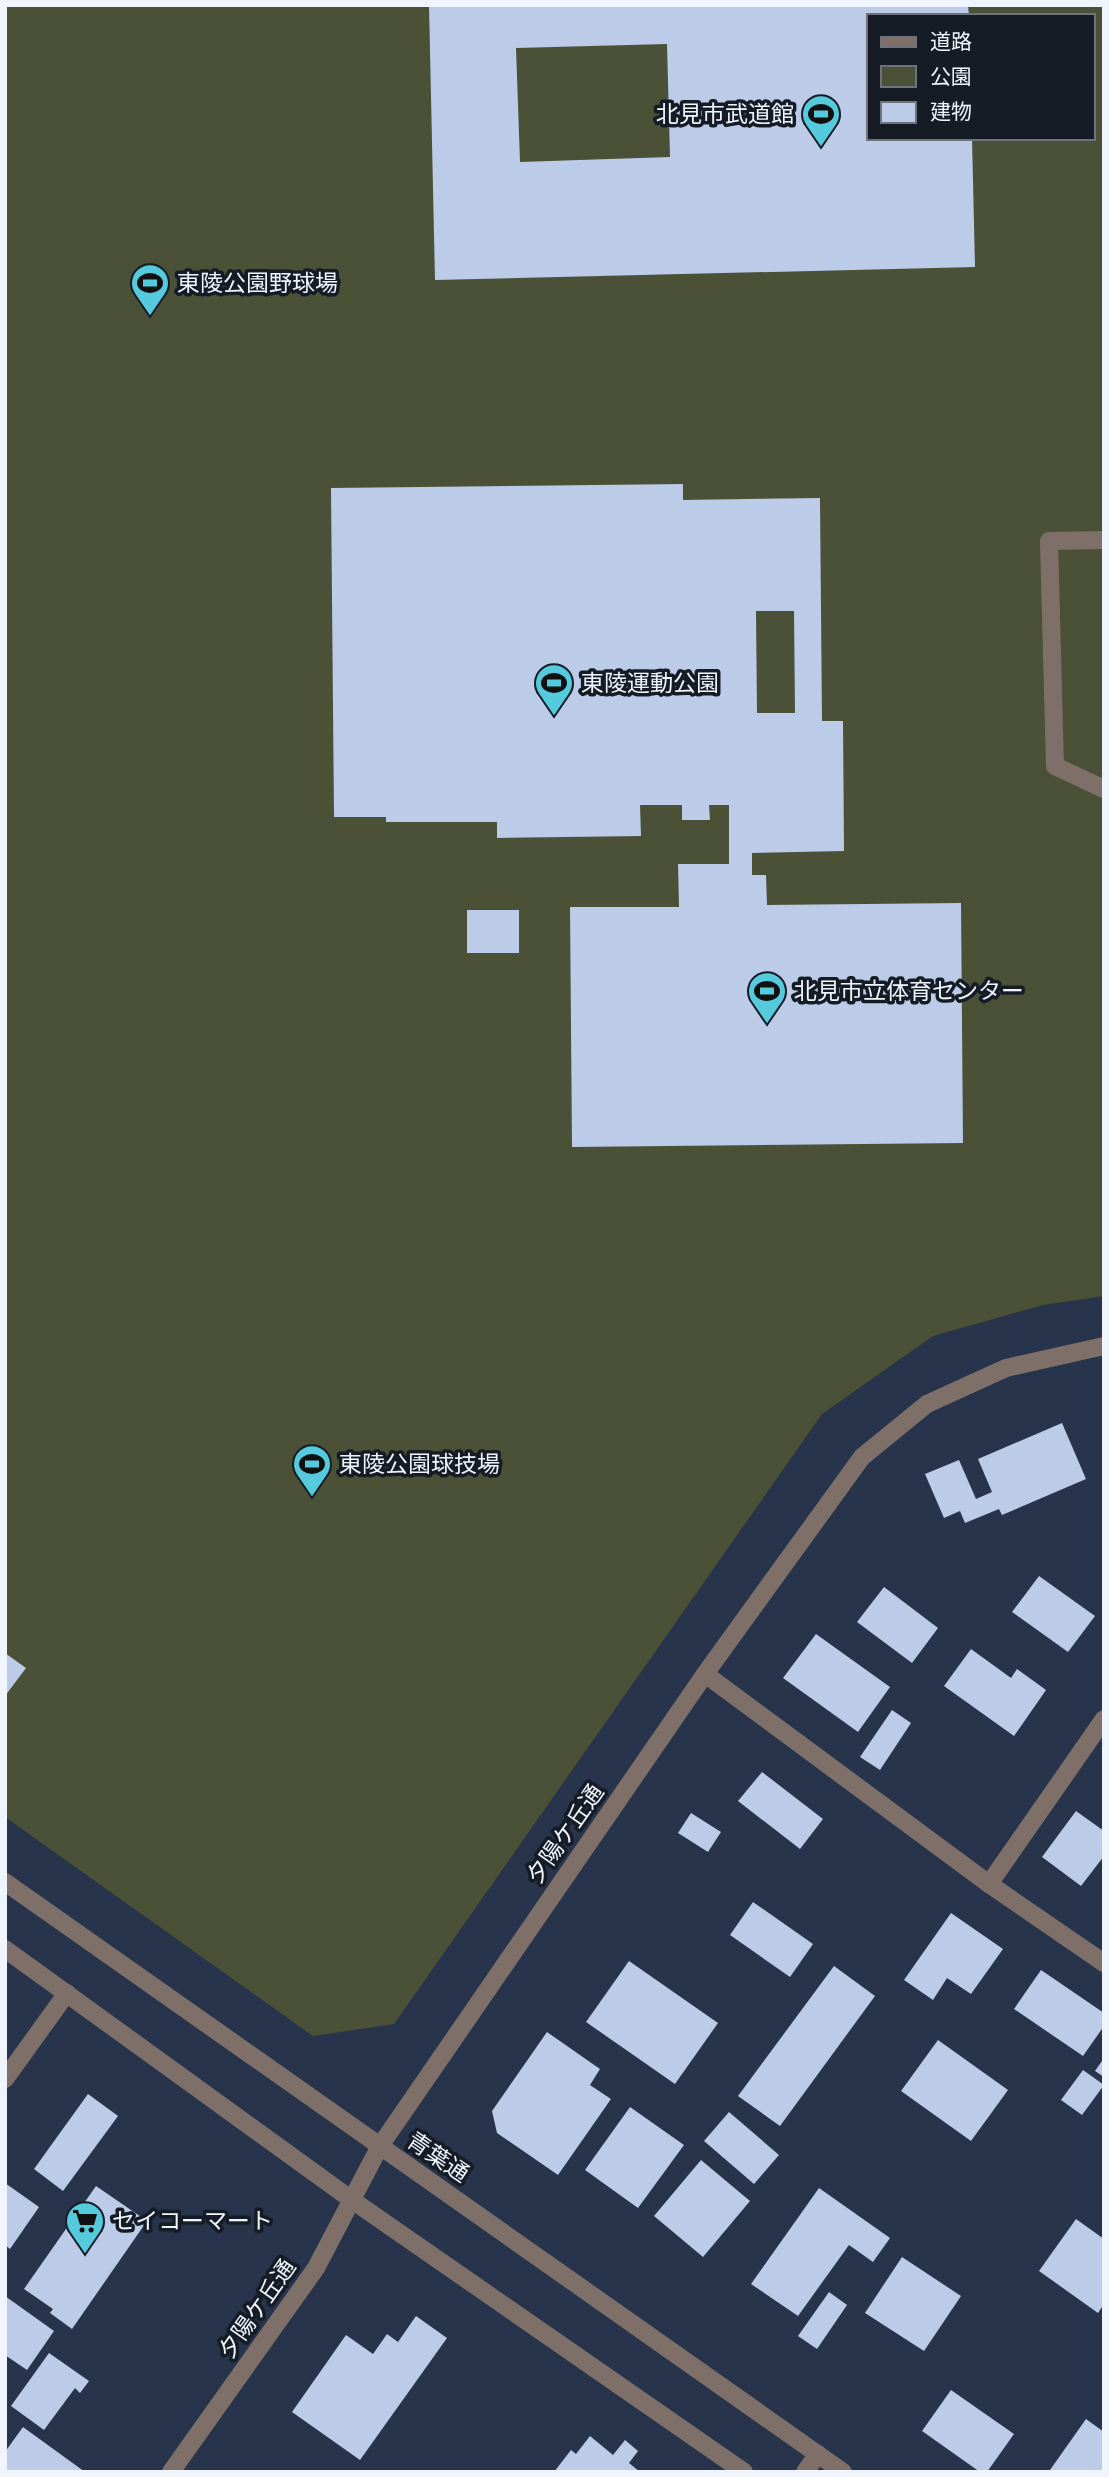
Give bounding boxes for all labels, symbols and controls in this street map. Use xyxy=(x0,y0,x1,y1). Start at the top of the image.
legend xyxy=(867,14,1095,140)
text: 道路 xyxy=(930,27,972,55)
text: 公園 xyxy=(930,62,972,90)
sports icon: 北見市武道館 xyxy=(800,93,842,148)
place label: 北見市武道館 xyxy=(656,97,794,129)
text: 建物 xyxy=(930,97,972,125)
sports icon: 東陵公園野球場 xyxy=(129,262,171,317)
place label: 東陵公園野球場 xyxy=(177,266,338,298)
sports icon: 東陵運動公園 xyxy=(533,662,575,717)
place label: 東陵運動公園 xyxy=(581,666,719,698)
sports icon: 北見市立体育センター xyxy=(746,970,788,1025)
place label: 北見市立体育センター xyxy=(794,974,1024,1006)
sports icon: 東陵公園球技場 xyxy=(291,1443,333,1498)
place label: 東陵公園球技場 xyxy=(339,1447,500,1479)
street label: 夕陽ケ丘通 xyxy=(518,1777,610,1890)
street label: 青葉通 xyxy=(401,2124,476,2189)
supermarket icon: セイコーマート xyxy=(64,2200,106,2255)
place label: セイコーマート xyxy=(112,2204,273,2236)
street label: 夕陽ケ丘通 xyxy=(210,2252,302,2365)

